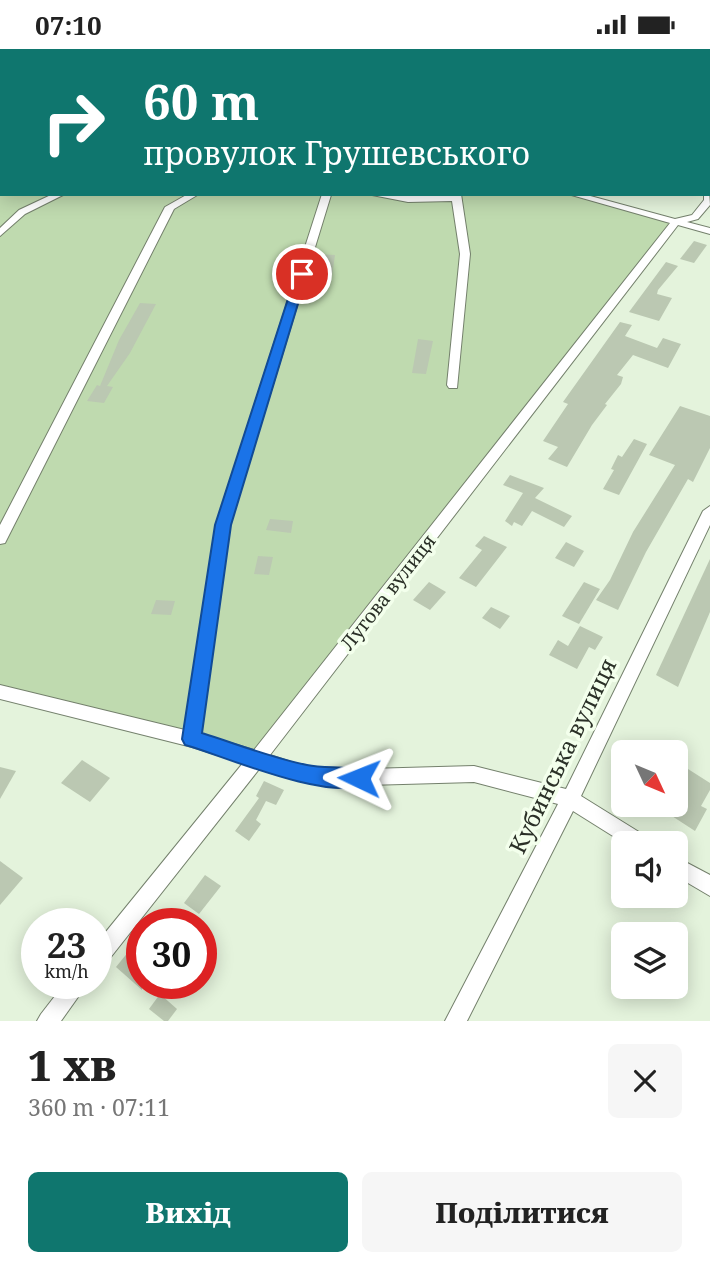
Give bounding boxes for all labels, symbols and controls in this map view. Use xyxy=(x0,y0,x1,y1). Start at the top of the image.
text: 07:10 xyxy=(35,7,102,43)
text: 60 m xyxy=(143,68,259,134)
icon: right xyxy=(28,77,119,168)
text: провулок Грушевського xyxy=(143,131,530,174)
pin xyxy=(272,244,332,304)
icon: arrive xyxy=(283,255,321,293)
street label: Лугова вулиця xyxy=(335,529,442,655)
street label: Кубинська вулиця xyxy=(501,652,623,859)
north arrow xyxy=(611,740,688,817)
map controls xyxy=(611,740,688,999)
position arrow xyxy=(322,741,396,815)
button: sound xyxy=(611,831,688,908)
speed limit sign: 30 xyxy=(126,908,217,999)
text: 23 xyxy=(47,921,86,968)
button: layers xyxy=(611,922,688,999)
text: km/h xyxy=(44,959,89,983)
text: 1 хв xyxy=(28,1036,116,1093)
button: close xyxy=(608,1044,682,1118)
text: 360 m · 07:11 xyxy=(28,1091,170,1123)
button: Вихід xyxy=(28,1172,348,1252)
button: Поділитися xyxy=(362,1172,682,1252)

